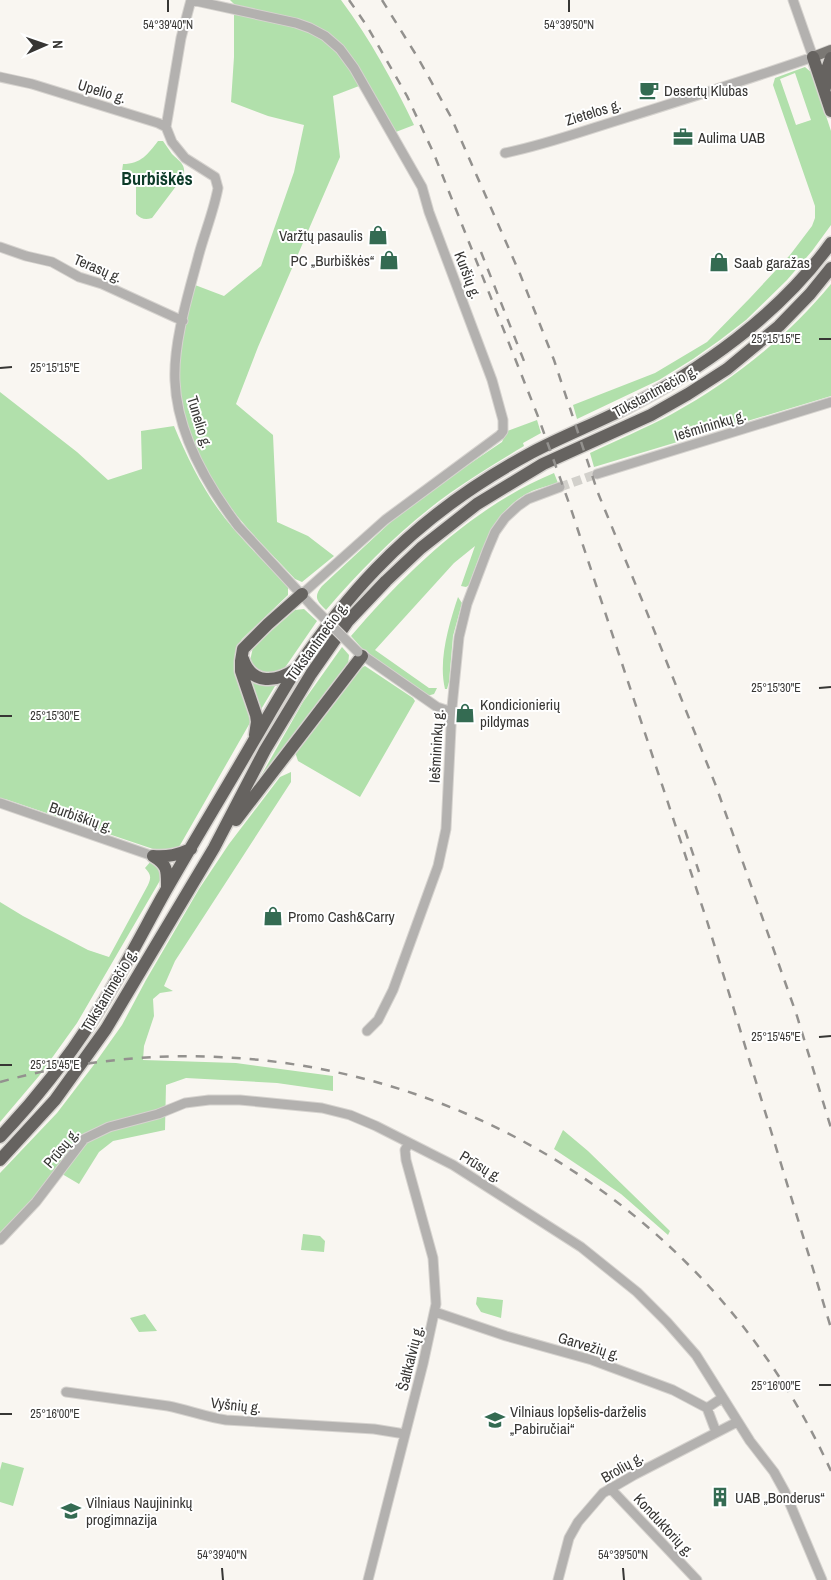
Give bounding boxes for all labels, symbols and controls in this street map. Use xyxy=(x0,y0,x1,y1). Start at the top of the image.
text: 54°39'40"N xyxy=(143,17,193,33)
text: 54°39'50"N xyxy=(544,17,594,33)
north arrow xyxy=(20,20,70,70)
text: N xyxy=(49,40,67,49)
street label: Upelio g. xyxy=(75,74,129,108)
cafe icon: Desertų Klubas xyxy=(638,79,660,101)
place label: Desertų Klubas xyxy=(664,80,748,101)
street label: Zietelos g. xyxy=(562,94,624,130)
office icon: Aulima UAB xyxy=(672,126,694,148)
place label: Aulima UAB xyxy=(697,127,765,148)
district label: Burbiškės xyxy=(121,166,193,191)
shop icon: Varžtų pasaulis xyxy=(367,224,389,246)
place label: Varžtų pasaulis xyxy=(279,225,363,246)
street label: Terasų g. xyxy=(71,248,125,288)
street label: Kuršių g. xyxy=(449,248,487,302)
shop icon: PC „Burbiškės“ xyxy=(378,249,400,271)
place label: PC „Burbiškės“ xyxy=(291,250,374,271)
shop icon: Saab garažas xyxy=(708,251,730,273)
place label: Saab garažas xyxy=(734,252,810,273)
text: 25°15'15"E xyxy=(751,331,801,347)
text: 25°15'15"E xyxy=(30,360,80,376)
street label: Tūkstantmečio g. xyxy=(609,360,701,422)
street label: Tunelio g. xyxy=(182,393,218,451)
street label: Iešmininkų g. xyxy=(672,404,748,446)
street label: Tūkstantmečio g. xyxy=(281,597,353,685)
text: 25°15'30"E xyxy=(751,680,801,696)
place label: Kondicionierių pildymas xyxy=(480,694,560,732)
shop icon: Kondicionierių pildymas xyxy=(454,702,476,724)
text: 25°15'30"E xyxy=(30,708,80,724)
street label: Iešmininkų g. xyxy=(424,709,448,783)
street label: Burbiškių g. xyxy=(47,796,115,838)
shop icon: Promo Cash&Carry xyxy=(262,905,284,927)
place label: Promo Cash&Carry xyxy=(288,906,395,927)
street label: Tūkstantmečio g. xyxy=(76,945,142,1035)
text: 25°15'45"E xyxy=(751,1029,801,1045)
text: 25°15'45"E xyxy=(30,1057,80,1073)
street label: Prūsų g. xyxy=(38,1124,84,1172)
street label: Prūsų g. xyxy=(456,1145,506,1187)
street label: Šaltkalvių g. xyxy=(392,1323,428,1393)
street label: Garvežių g. xyxy=(556,1327,622,1365)
text: 25°16'00"E xyxy=(751,1378,801,1394)
street label: Vyšnių g. xyxy=(210,1392,262,1418)
place label: Vilniaus lopšelis-darželis „Pabiručiai“ xyxy=(510,1401,647,1439)
text: 25°16'00"E xyxy=(30,1406,80,1422)
school or university icon: Vilniaus lopšelis-darželis „Pabiručiai“ xyxy=(484,1409,506,1431)
street label: Brolių g. xyxy=(597,1446,647,1488)
building icon: UAB „Bonderus“ xyxy=(709,1486,731,1508)
place label: UAB „Bonderus“ xyxy=(735,1487,825,1508)
street label: Konduktorių g. xyxy=(629,1489,699,1561)
place label: Vilniaus Naujininkų progimnazija xyxy=(86,1492,193,1530)
school or university icon: Vilniaus Naujininkų progimnazija xyxy=(60,1500,82,1522)
text: 54°39'40"N xyxy=(197,1547,247,1563)
text: 54°39'50"N xyxy=(598,1547,648,1563)

